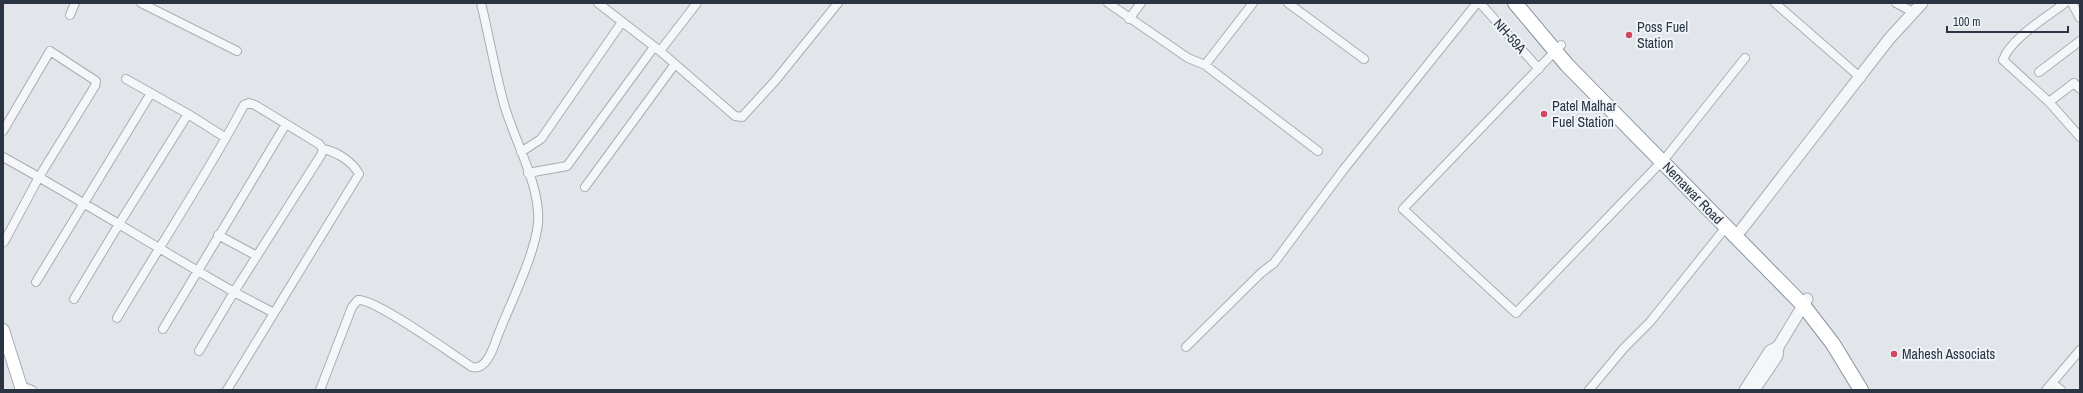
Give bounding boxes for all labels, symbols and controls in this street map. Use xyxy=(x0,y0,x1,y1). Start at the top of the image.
scale bar xyxy=(1947,8,2068,34)
text: 100 m xyxy=(1953,14,1980,30)
street label: NH-59A xyxy=(1490,15,1531,57)
place label: Poss Fuel Station xyxy=(1637,18,1688,52)
marker: Poss Fuel Station xyxy=(1624,30,1634,40)
place label: Patel Malhar Fuel Station xyxy=(1552,97,1617,131)
marker: Patel Malhar Fuel Station xyxy=(1539,109,1549,119)
street label: Nemawar Road xyxy=(1659,158,1727,228)
place label: Mahesh Associats xyxy=(1902,345,1995,363)
marker: Mahesh Associats xyxy=(1889,349,1899,359)

